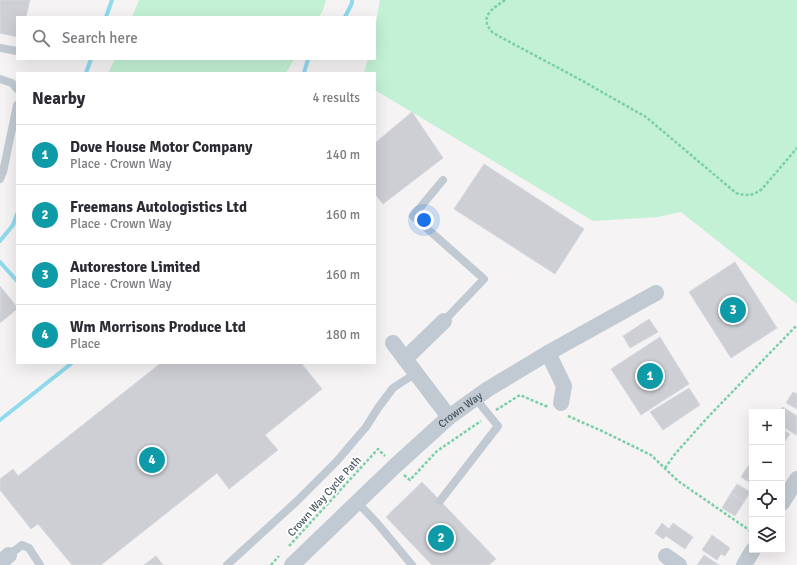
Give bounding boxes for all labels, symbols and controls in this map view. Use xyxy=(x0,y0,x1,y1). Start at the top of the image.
search box xyxy=(16,16,376,60)
icon: search xyxy=(30,27,52,49)
text: Search here xyxy=(62,29,138,47)
text: Nearby xyxy=(32,88,85,109)
text: 4 results xyxy=(312,90,360,106)
text: Dove House Motor Company xyxy=(70,138,252,156)
text: 1 xyxy=(41,147,49,163)
text: 140 m xyxy=(326,147,360,163)
text: Place · Crown Way xyxy=(70,156,171,172)
text: Freemans Autologistics Ltd xyxy=(70,198,247,216)
text: 2 xyxy=(41,207,49,223)
text: 160 m xyxy=(326,207,360,223)
your location xyxy=(414,210,434,230)
text: Place · Crown Way xyxy=(70,216,171,232)
text: Autorestore Limited xyxy=(70,258,200,276)
text: 3 xyxy=(41,267,49,283)
text: 160 m xyxy=(326,267,360,283)
text: Place · Crown Way xyxy=(70,276,171,292)
pin: 3 xyxy=(720,295,746,325)
text: Wm Morrisons Produce Ltd xyxy=(70,318,246,336)
text: 4 xyxy=(41,327,49,343)
text: 180 m xyxy=(326,327,360,343)
text: Place xyxy=(70,336,100,352)
pin: 1 xyxy=(637,361,663,391)
street label: Crown Way xyxy=(435,389,486,431)
map controls xyxy=(749,409,785,553)
button: + xyxy=(749,409,785,445)
pin: 4 xyxy=(139,445,165,475)
button: − xyxy=(749,445,785,481)
street label: Crown Way Cycle Path xyxy=(285,453,364,539)
button: locate xyxy=(749,481,785,517)
button: layers xyxy=(749,517,785,553)
pin: 2 xyxy=(428,523,454,553)

